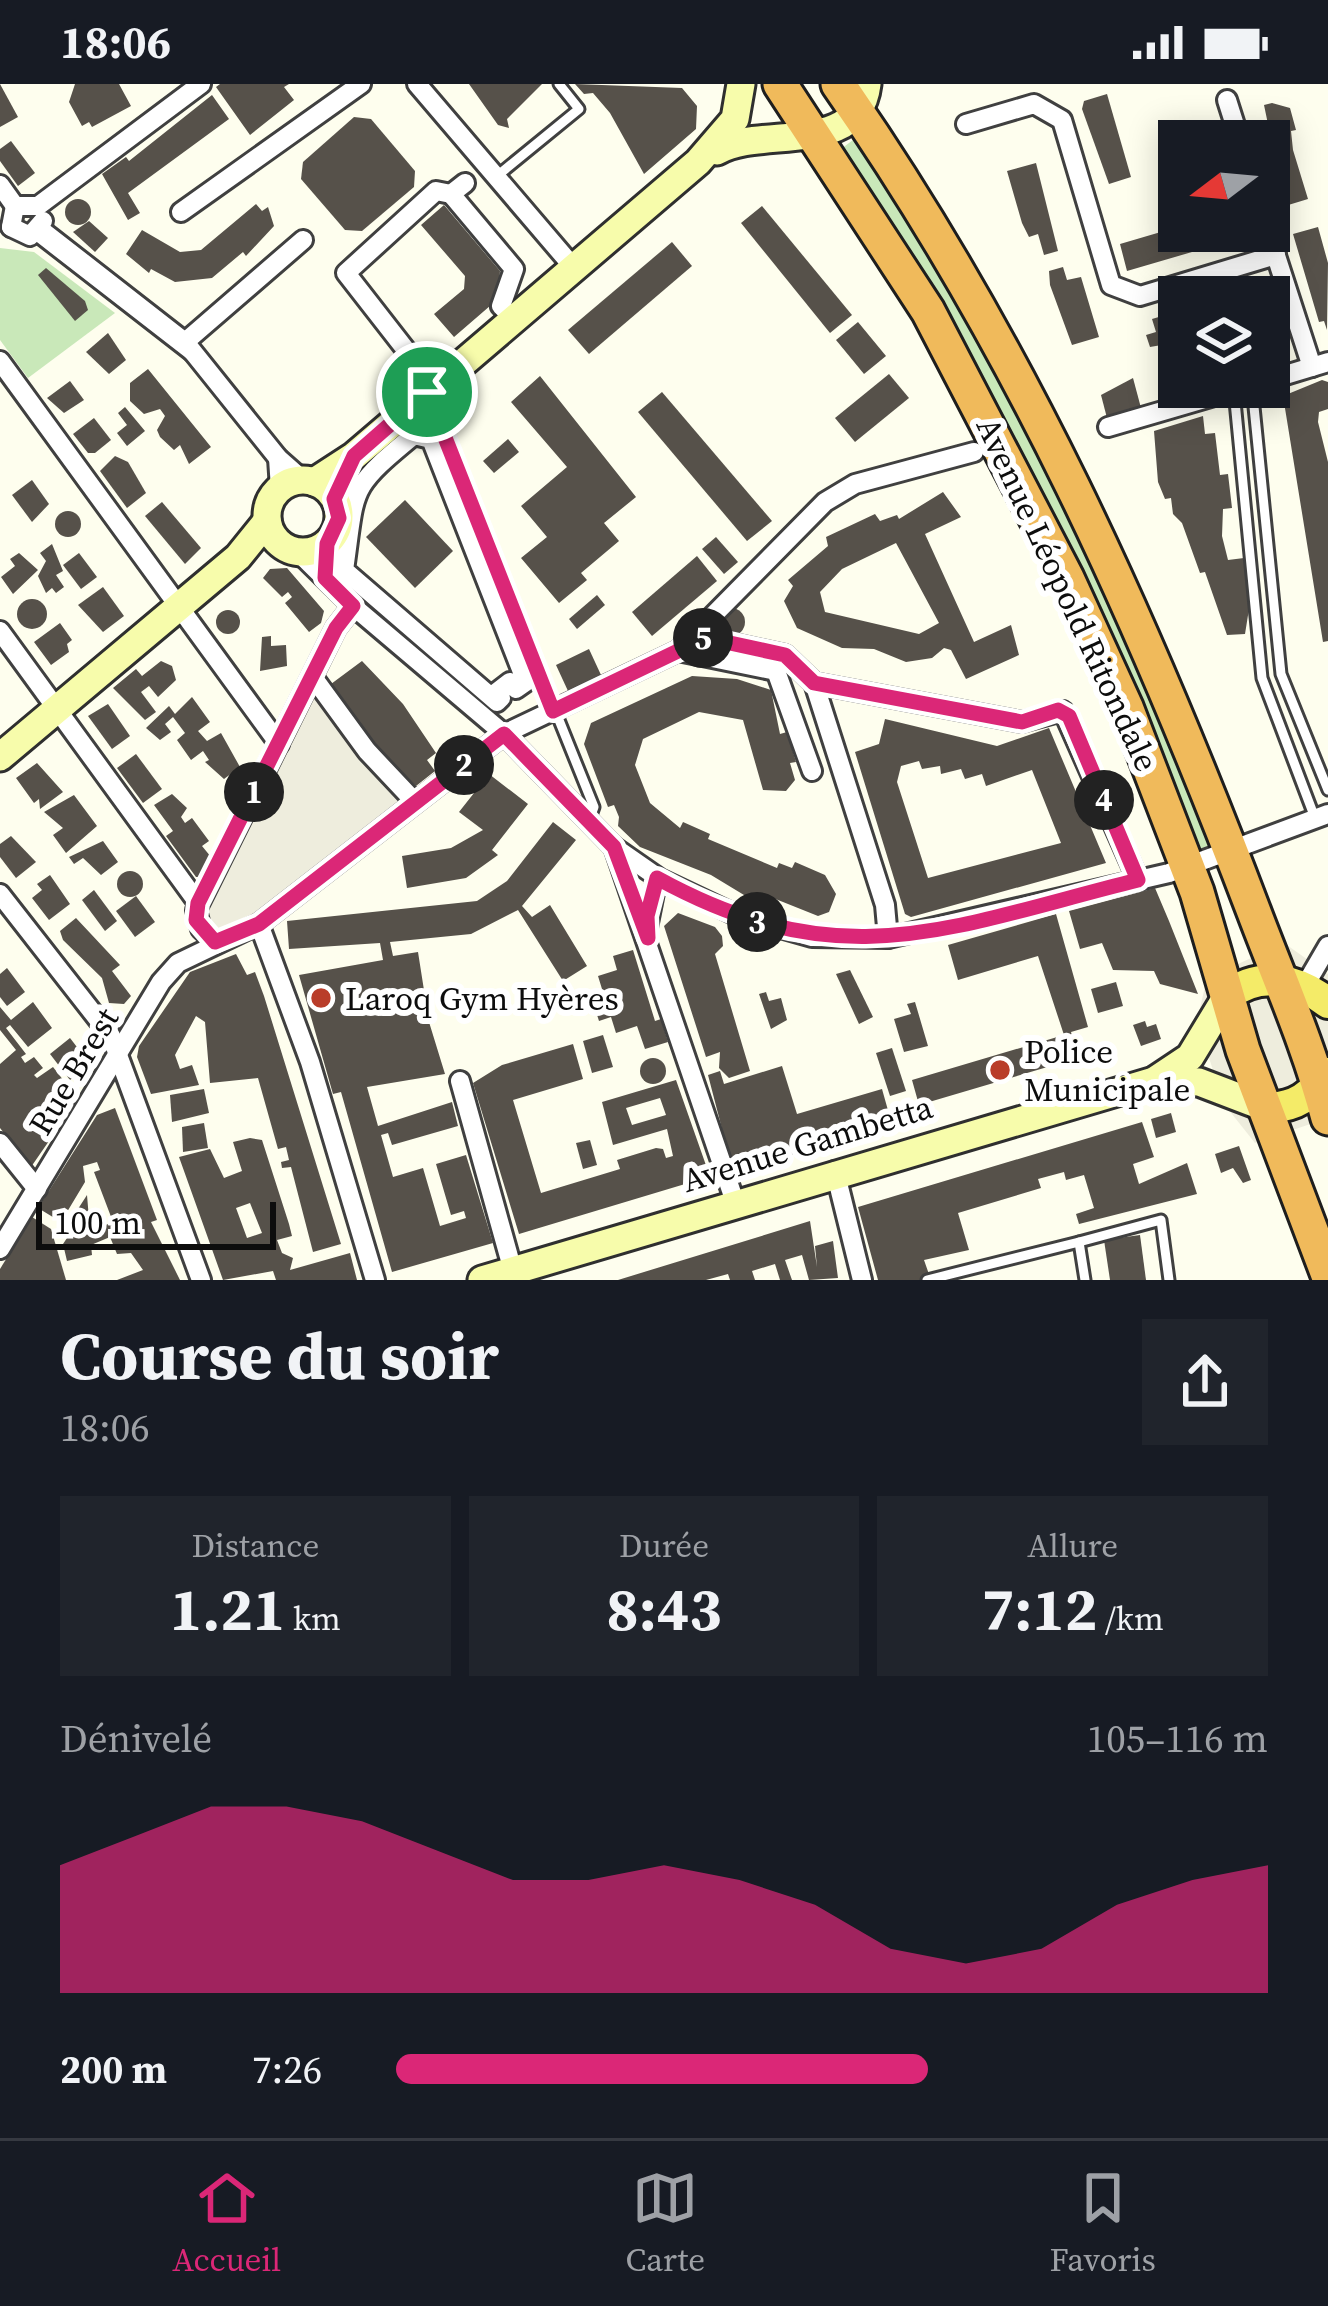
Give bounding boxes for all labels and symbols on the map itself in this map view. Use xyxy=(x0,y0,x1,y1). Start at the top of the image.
north arrow xyxy=(1158,120,1290,252)
pin xyxy=(376,341,478,443)
street label: Avenue Léopold Ritondale xyxy=(966,410,1169,778)
pin: 5 xyxy=(673,608,733,668)
pin: 2 xyxy=(434,735,494,795)
pin: 1 xyxy=(224,762,284,822)
pin: 4 xyxy=(1074,770,1134,830)
pin: 3 xyxy=(727,892,787,952)
place label: Laroq Gym Hyères xyxy=(345,976,619,1021)
marker: Laroq Gym Hyères xyxy=(308,985,334,1011)
street label: Rue Brest xyxy=(18,999,129,1143)
place label: Police Municipale xyxy=(1024,1029,1190,1112)
marker: Police Municipale xyxy=(987,1057,1013,1083)
street label: Avenue Gambetta xyxy=(677,1084,938,1203)
scale bar xyxy=(36,1196,276,1249)

